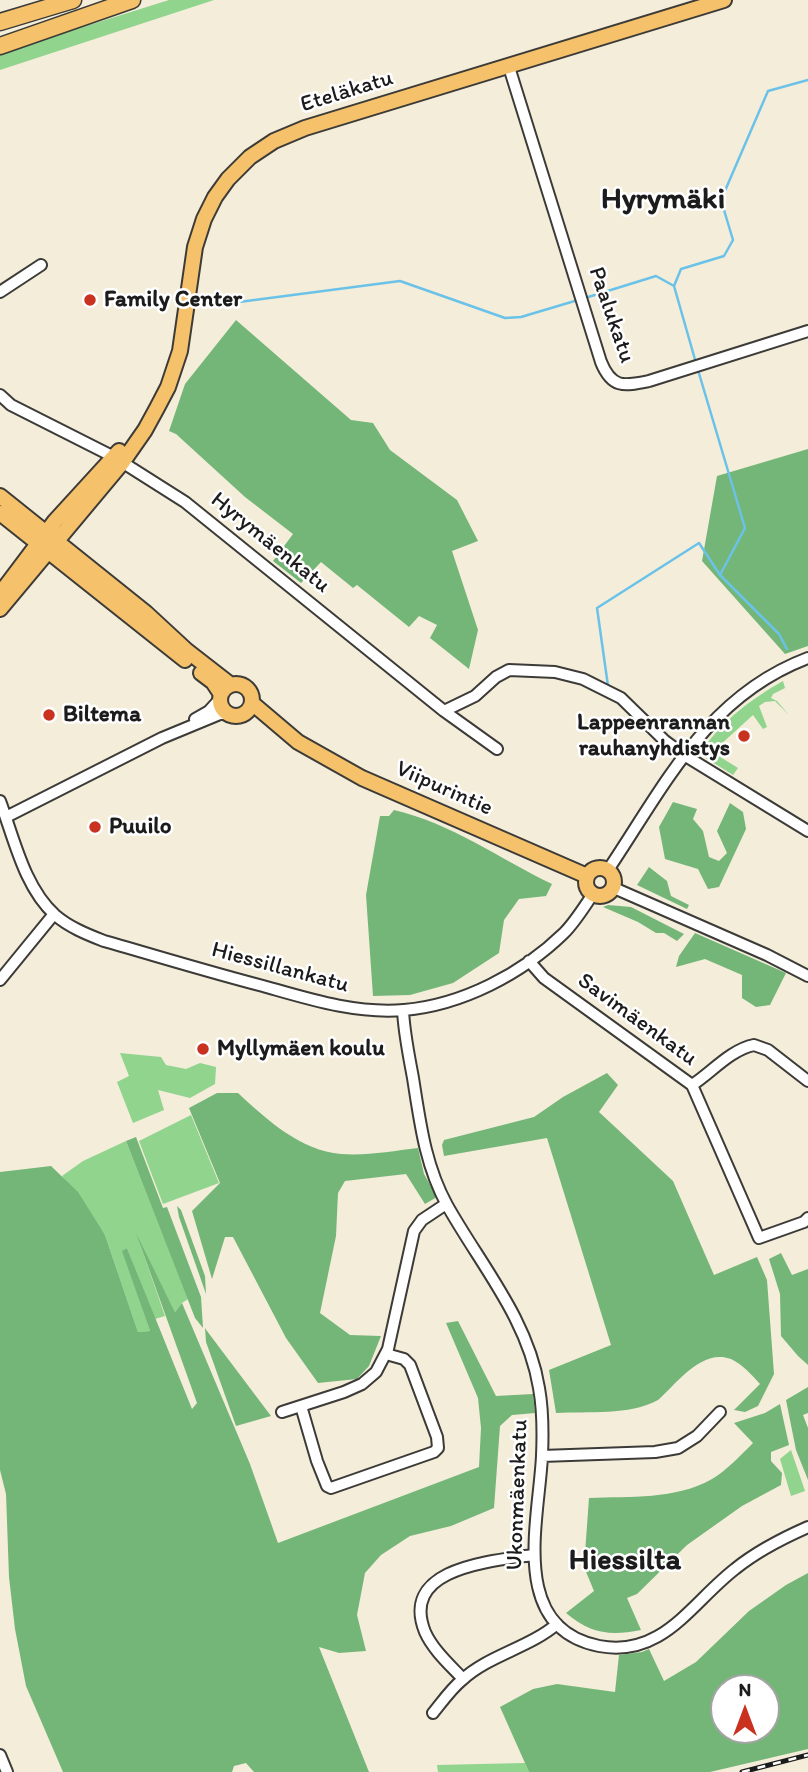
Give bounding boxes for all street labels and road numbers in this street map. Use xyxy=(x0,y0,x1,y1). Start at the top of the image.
street label: Eteläkatu xyxy=(297,65,397,119)
street label: Paalukatu xyxy=(582,263,640,367)
street label: Hyrymäenkatu xyxy=(205,487,335,599)
street label: Viipurintie xyxy=(391,755,497,823)
street label: Hiessillankatu xyxy=(208,936,352,1000)
street label: Savimäenkatu xyxy=(572,967,702,1073)
street label: Ukonmäenkatu xyxy=(502,1419,534,1571)

